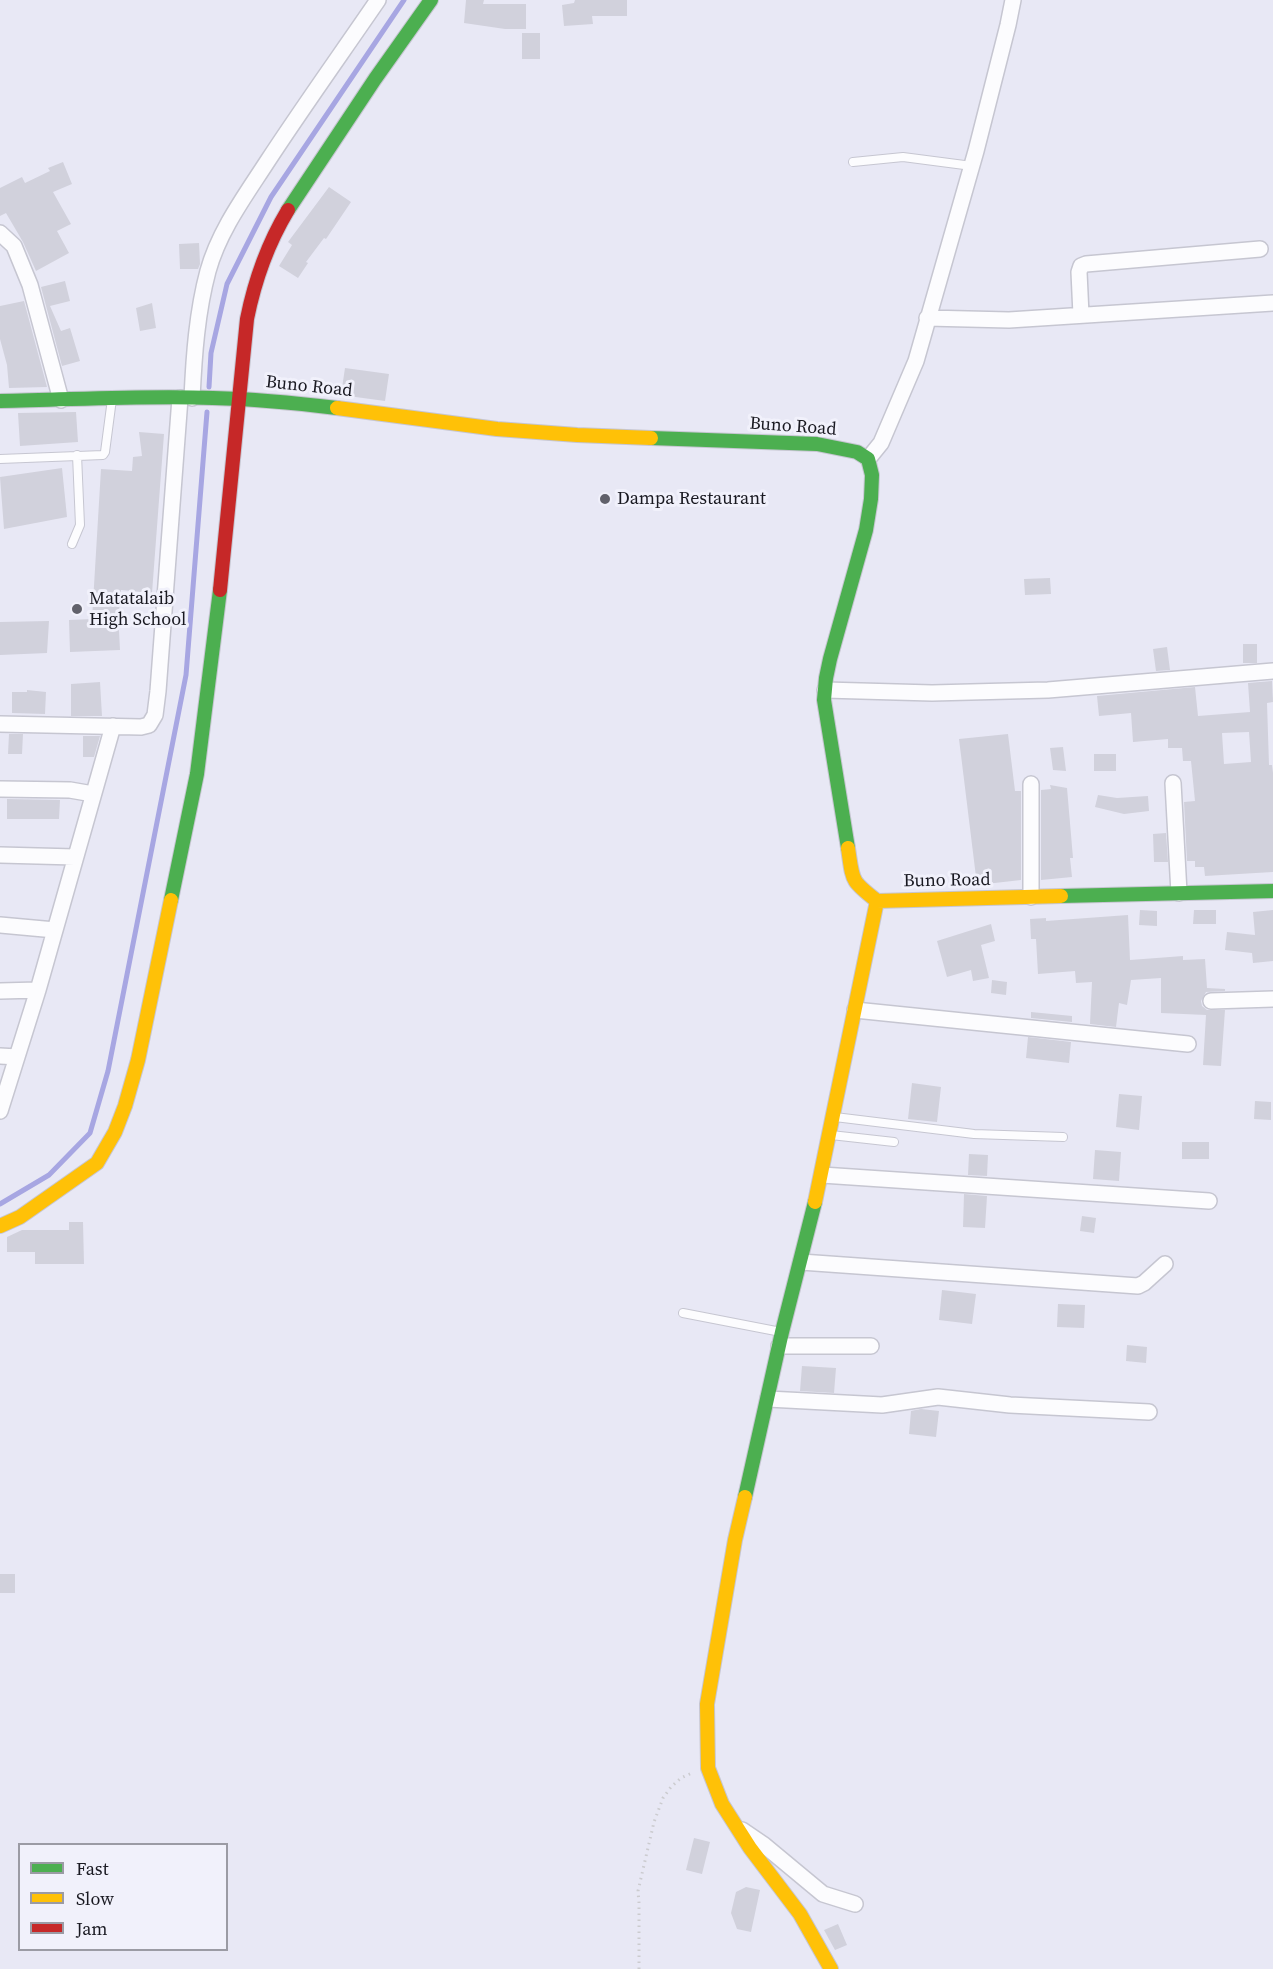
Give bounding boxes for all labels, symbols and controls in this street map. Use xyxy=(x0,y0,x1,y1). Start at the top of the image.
street label: Buno Road xyxy=(264,372,354,402)
street label: Buno Road xyxy=(749,413,837,441)
place label: Dampa Restaurant xyxy=(617,488,766,510)
marker: Dampa Restaurant xyxy=(598,492,612,506)
place label: Matatalaib High School xyxy=(89,588,186,630)
marker: Matatalaib High School xyxy=(70,602,84,616)
street label: Buno Road xyxy=(903,869,991,893)
legend xyxy=(18,1843,228,1951)
text: Fast xyxy=(76,1856,109,1881)
text: Slow xyxy=(76,1886,114,1911)
text: Jam xyxy=(76,1916,108,1941)

